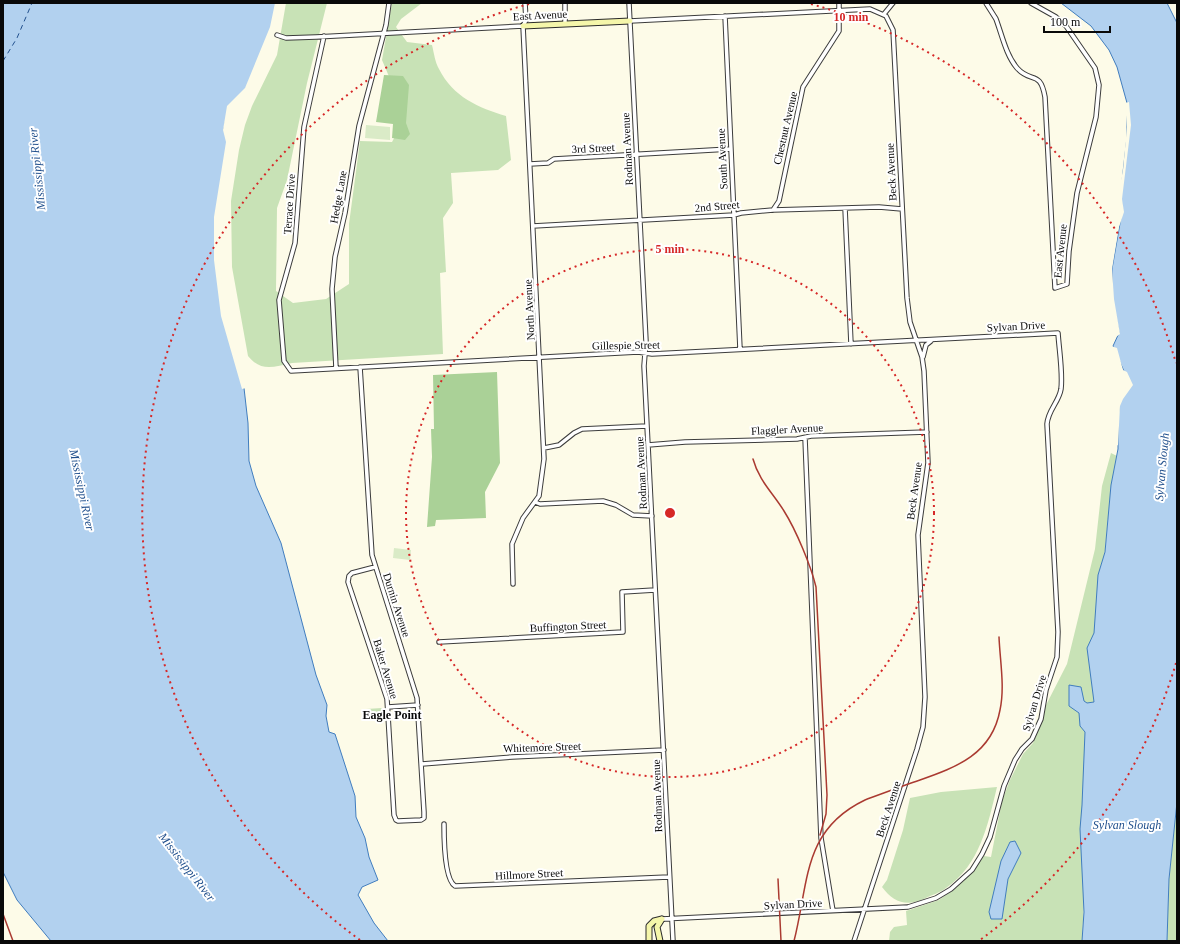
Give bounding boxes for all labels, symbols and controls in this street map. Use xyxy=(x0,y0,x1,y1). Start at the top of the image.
street label: East Avenue xyxy=(512,8,568,22)
scale bar xyxy=(1044,8,1110,34)
text: 10 min xyxy=(833,10,869,24)
text: 100 m xyxy=(1050,15,1081,29)
street label: Chestnut Avenue xyxy=(771,90,799,166)
street label: Rodman Avenue xyxy=(619,112,635,186)
water label: Mississippi River xyxy=(26,127,48,212)
street label: South Avenue xyxy=(714,128,730,190)
street label: 3rd Street xyxy=(571,141,615,155)
street label: Beck Avenue xyxy=(883,143,899,201)
street label: Hedge Lane xyxy=(327,170,349,224)
street label: Terrace Drive xyxy=(281,173,297,235)
street label: 2nd Street xyxy=(694,198,740,214)
street label: East Avenue xyxy=(1051,223,1069,279)
text: 5 min xyxy=(655,242,685,256)
street label: North Avenue xyxy=(521,279,537,341)
street label: Sylvan Drive xyxy=(987,318,1046,334)
street label: Gillespie Street xyxy=(592,338,660,352)
street label: Flaggler Avenue xyxy=(751,421,823,437)
water label: Sylvan Slough xyxy=(1152,432,1172,502)
street label: Rodman Avenue xyxy=(633,436,649,510)
water label: Mississippi River xyxy=(66,447,98,532)
street label: Beck Avenue xyxy=(904,461,924,521)
centre of rings xyxy=(663,506,677,520)
street label: Durnin Avenue xyxy=(381,571,413,639)
street label: Buffington Street xyxy=(529,618,607,634)
street label: Baker Avenue xyxy=(371,638,401,700)
street label: Sylvan Drive xyxy=(1020,673,1048,733)
district label: Eagle Point xyxy=(363,708,422,722)
street label: Whitemore Street xyxy=(503,740,581,754)
street label: Rodman Avenue xyxy=(650,759,664,833)
street label: Beck Avenue xyxy=(873,779,903,839)
water label: Sylvan Slough xyxy=(1093,818,1161,832)
water label: Mississippi River xyxy=(155,829,218,904)
street label: Hillmore Street xyxy=(495,866,563,882)
street label: Sylvan Drive xyxy=(764,896,823,912)

